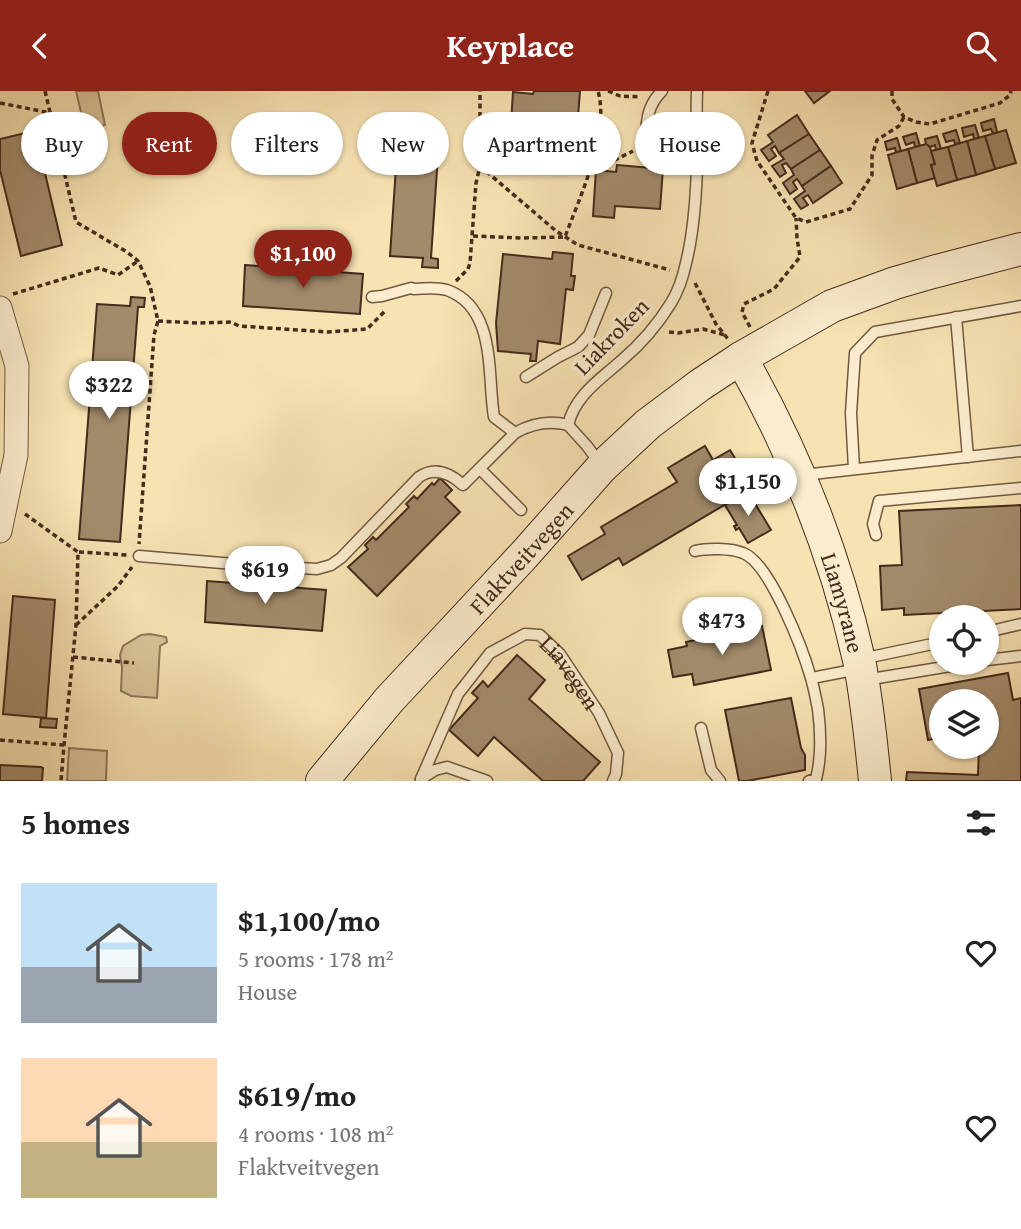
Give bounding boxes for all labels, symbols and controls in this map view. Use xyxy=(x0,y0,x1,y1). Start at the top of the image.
text: Keyplace xyxy=(447,22,574,69)
icon: back xyxy=(21,27,59,65)
icon: search xyxy=(962,27,1000,65)
chip: Buy xyxy=(21,112,108,175)
chip: Rent xyxy=(122,112,217,175)
chip: Filters xyxy=(231,112,343,175)
chip: New xyxy=(357,112,449,175)
chip: Apartment xyxy=(463,112,621,175)
chip: House xyxy=(635,112,745,175)
pin: $1,100 xyxy=(246,231,360,290)
text: $1,100 xyxy=(270,236,336,269)
street label: Liakroken xyxy=(566,290,656,382)
pin: $322 xyxy=(68,361,150,421)
text: $322 xyxy=(85,367,133,400)
pin: $1,150 xyxy=(691,459,805,518)
text: $1,150 xyxy=(715,464,781,497)
street label: Flaktveitvegen xyxy=(461,494,581,621)
pin: $619 xyxy=(224,547,306,606)
street label: Liamyrane xyxy=(813,548,873,656)
text: $619 xyxy=(241,552,289,585)
pin: $473 xyxy=(681,597,763,657)
text: $473 xyxy=(698,603,746,636)
map controls xyxy=(929,605,999,759)
button: locate xyxy=(929,605,999,675)
street label: Liavegen xyxy=(533,627,609,716)
button: layers xyxy=(929,689,999,759)
text: 5 homes xyxy=(21,801,130,845)
icon: filters xyxy=(962,804,1000,842)
text: $1,100/mo xyxy=(238,898,380,942)
icon: home xyxy=(77,911,161,995)
icon: heart xyxy=(962,934,1000,972)
text: 5 rooms · 178 m² xyxy=(238,942,393,975)
text: House xyxy=(238,975,297,1008)
text: $619/mo xyxy=(238,1073,356,1117)
icon: home xyxy=(77,1086,161,1170)
icon: heart xyxy=(962,1109,1000,1147)
text: 4 rooms · 108 m² xyxy=(238,1117,393,1150)
text: Flaktveitvegen xyxy=(238,1150,379,1183)

